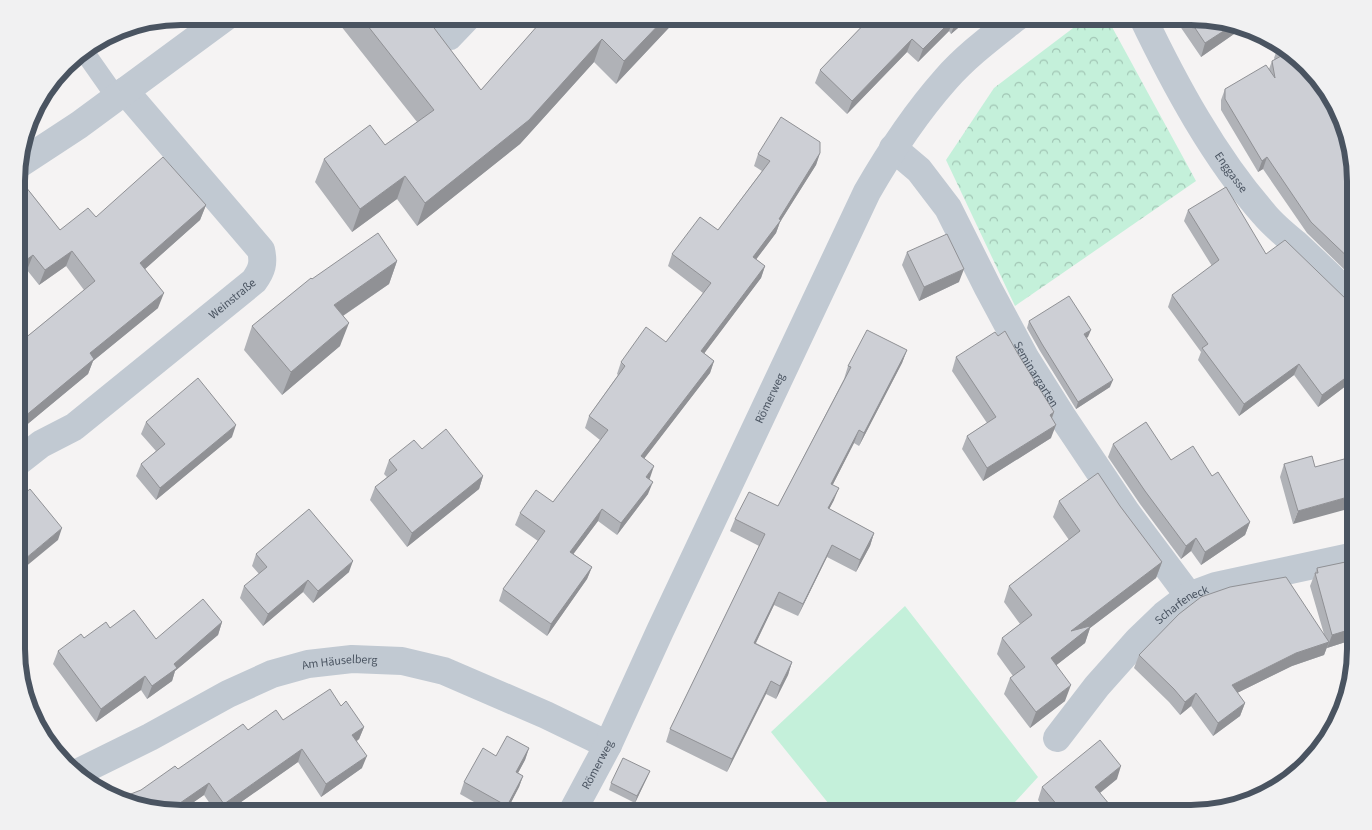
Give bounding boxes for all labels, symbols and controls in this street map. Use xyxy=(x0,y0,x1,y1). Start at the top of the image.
street label: Enggasse xyxy=(1211,148,1252,196)
street label: Weinstraße xyxy=(205,274,260,323)
street label: Seminargarten xyxy=(1010,338,1063,410)
street label: Römerweg xyxy=(751,370,789,426)
street label: Scharfeneck xyxy=(1151,581,1211,628)
street label: Am Häuselberg xyxy=(300,650,378,674)
street label: Römerweg xyxy=(577,737,618,792)

